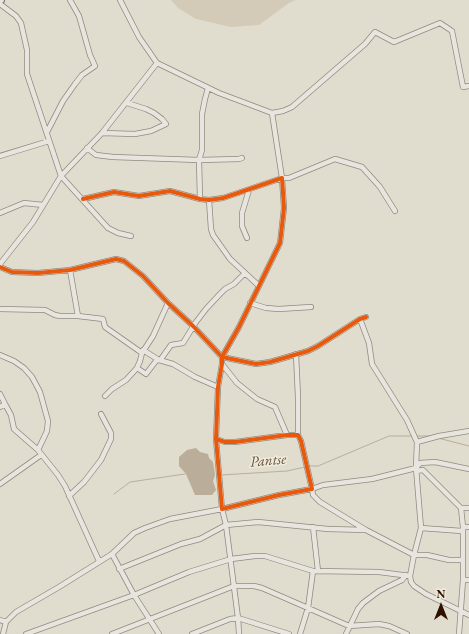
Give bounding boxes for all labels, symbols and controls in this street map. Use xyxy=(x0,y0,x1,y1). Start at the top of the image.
water label: Pantse xyxy=(249,450,287,472)
north arrow xyxy=(421,586,461,626)
text: N xyxy=(437,587,445,601)

